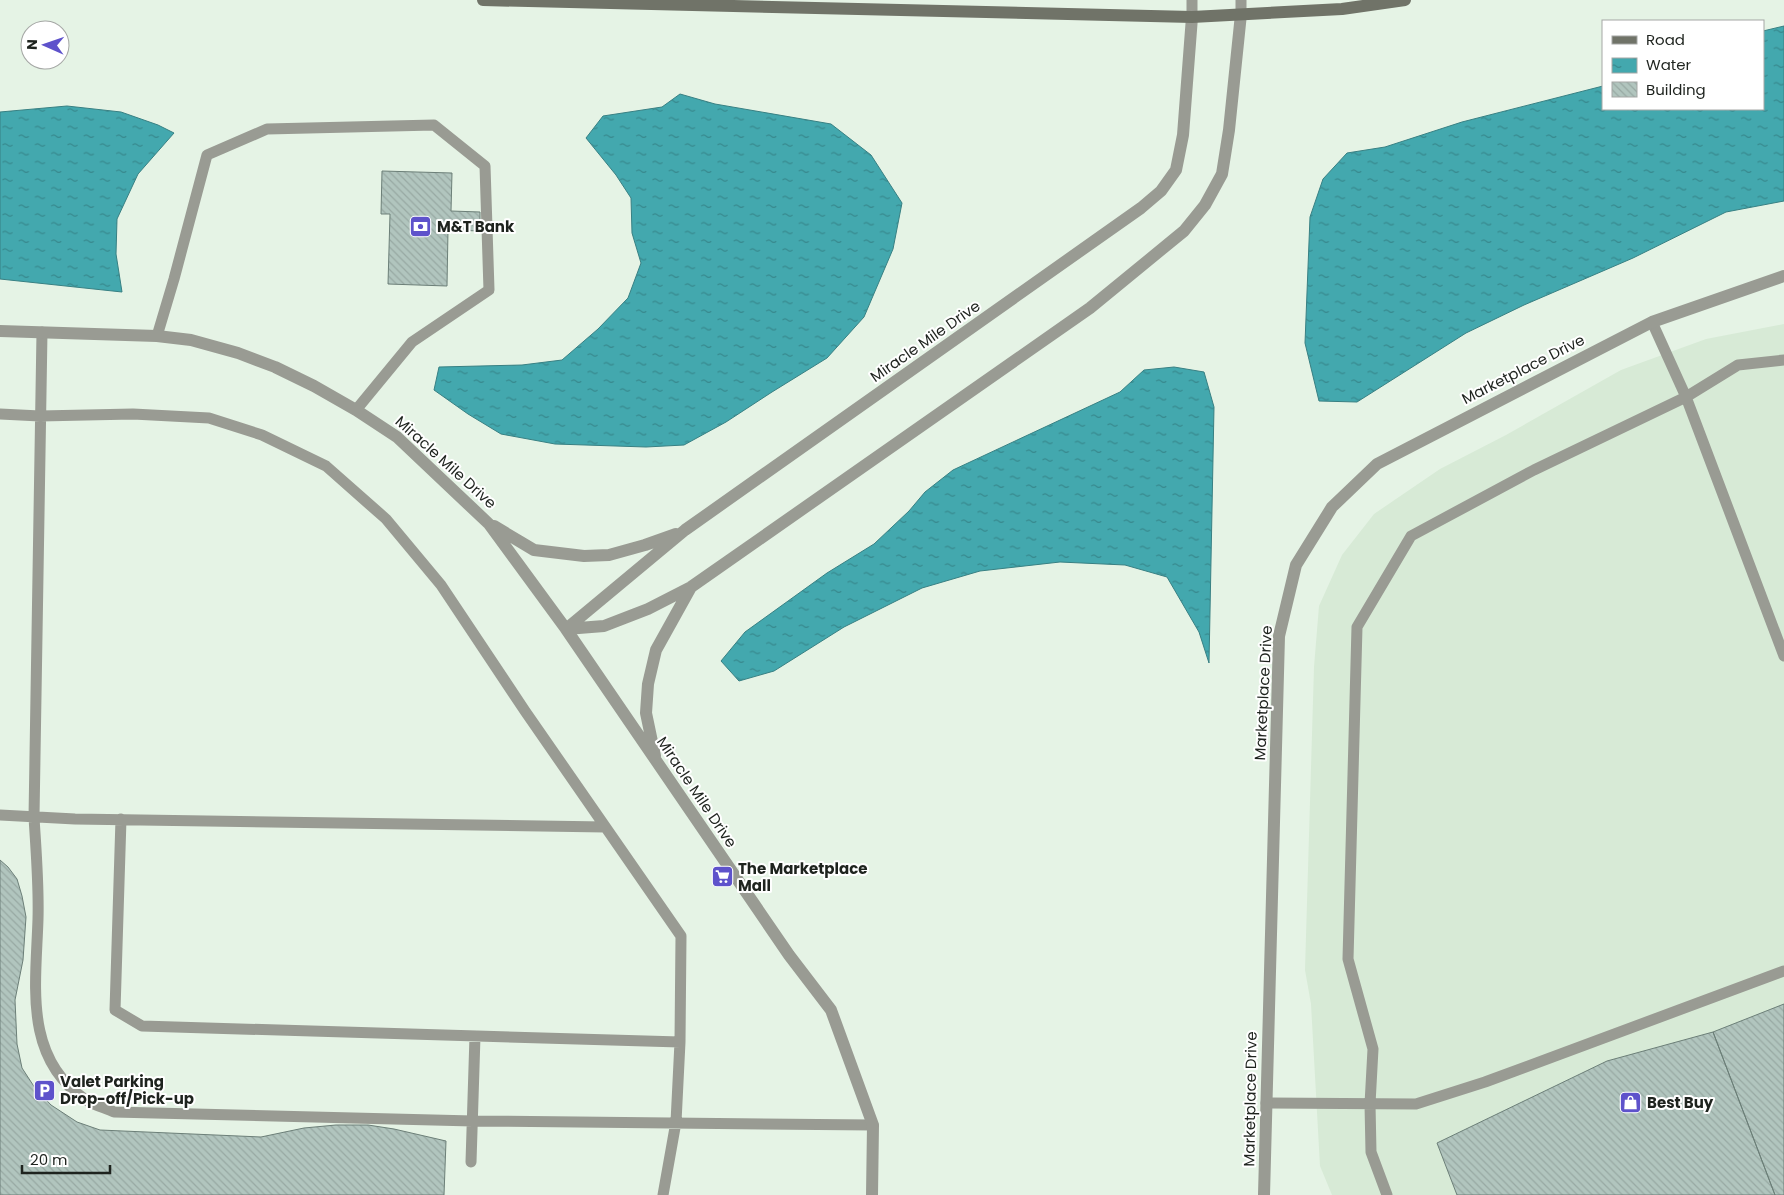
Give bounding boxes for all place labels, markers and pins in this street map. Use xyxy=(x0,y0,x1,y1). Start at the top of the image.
bank icon: M&T Bank xyxy=(409,214,433,238)
place label: M&T Bank xyxy=(437,216,515,237)
place label: The Marketplace Mall xyxy=(738,858,867,896)
supermarket icon: The Marketplace Mall xyxy=(710,865,734,889)
place label: Valet Parking Drop-off/Pick-up xyxy=(60,1071,194,1109)
parking icon: Valet Parking Drop-off/Pick-up xyxy=(32,1078,56,1102)
shop icon: Best Buy xyxy=(1619,1090,1643,1114)
place label: Best Buy xyxy=(1647,1092,1714,1113)

